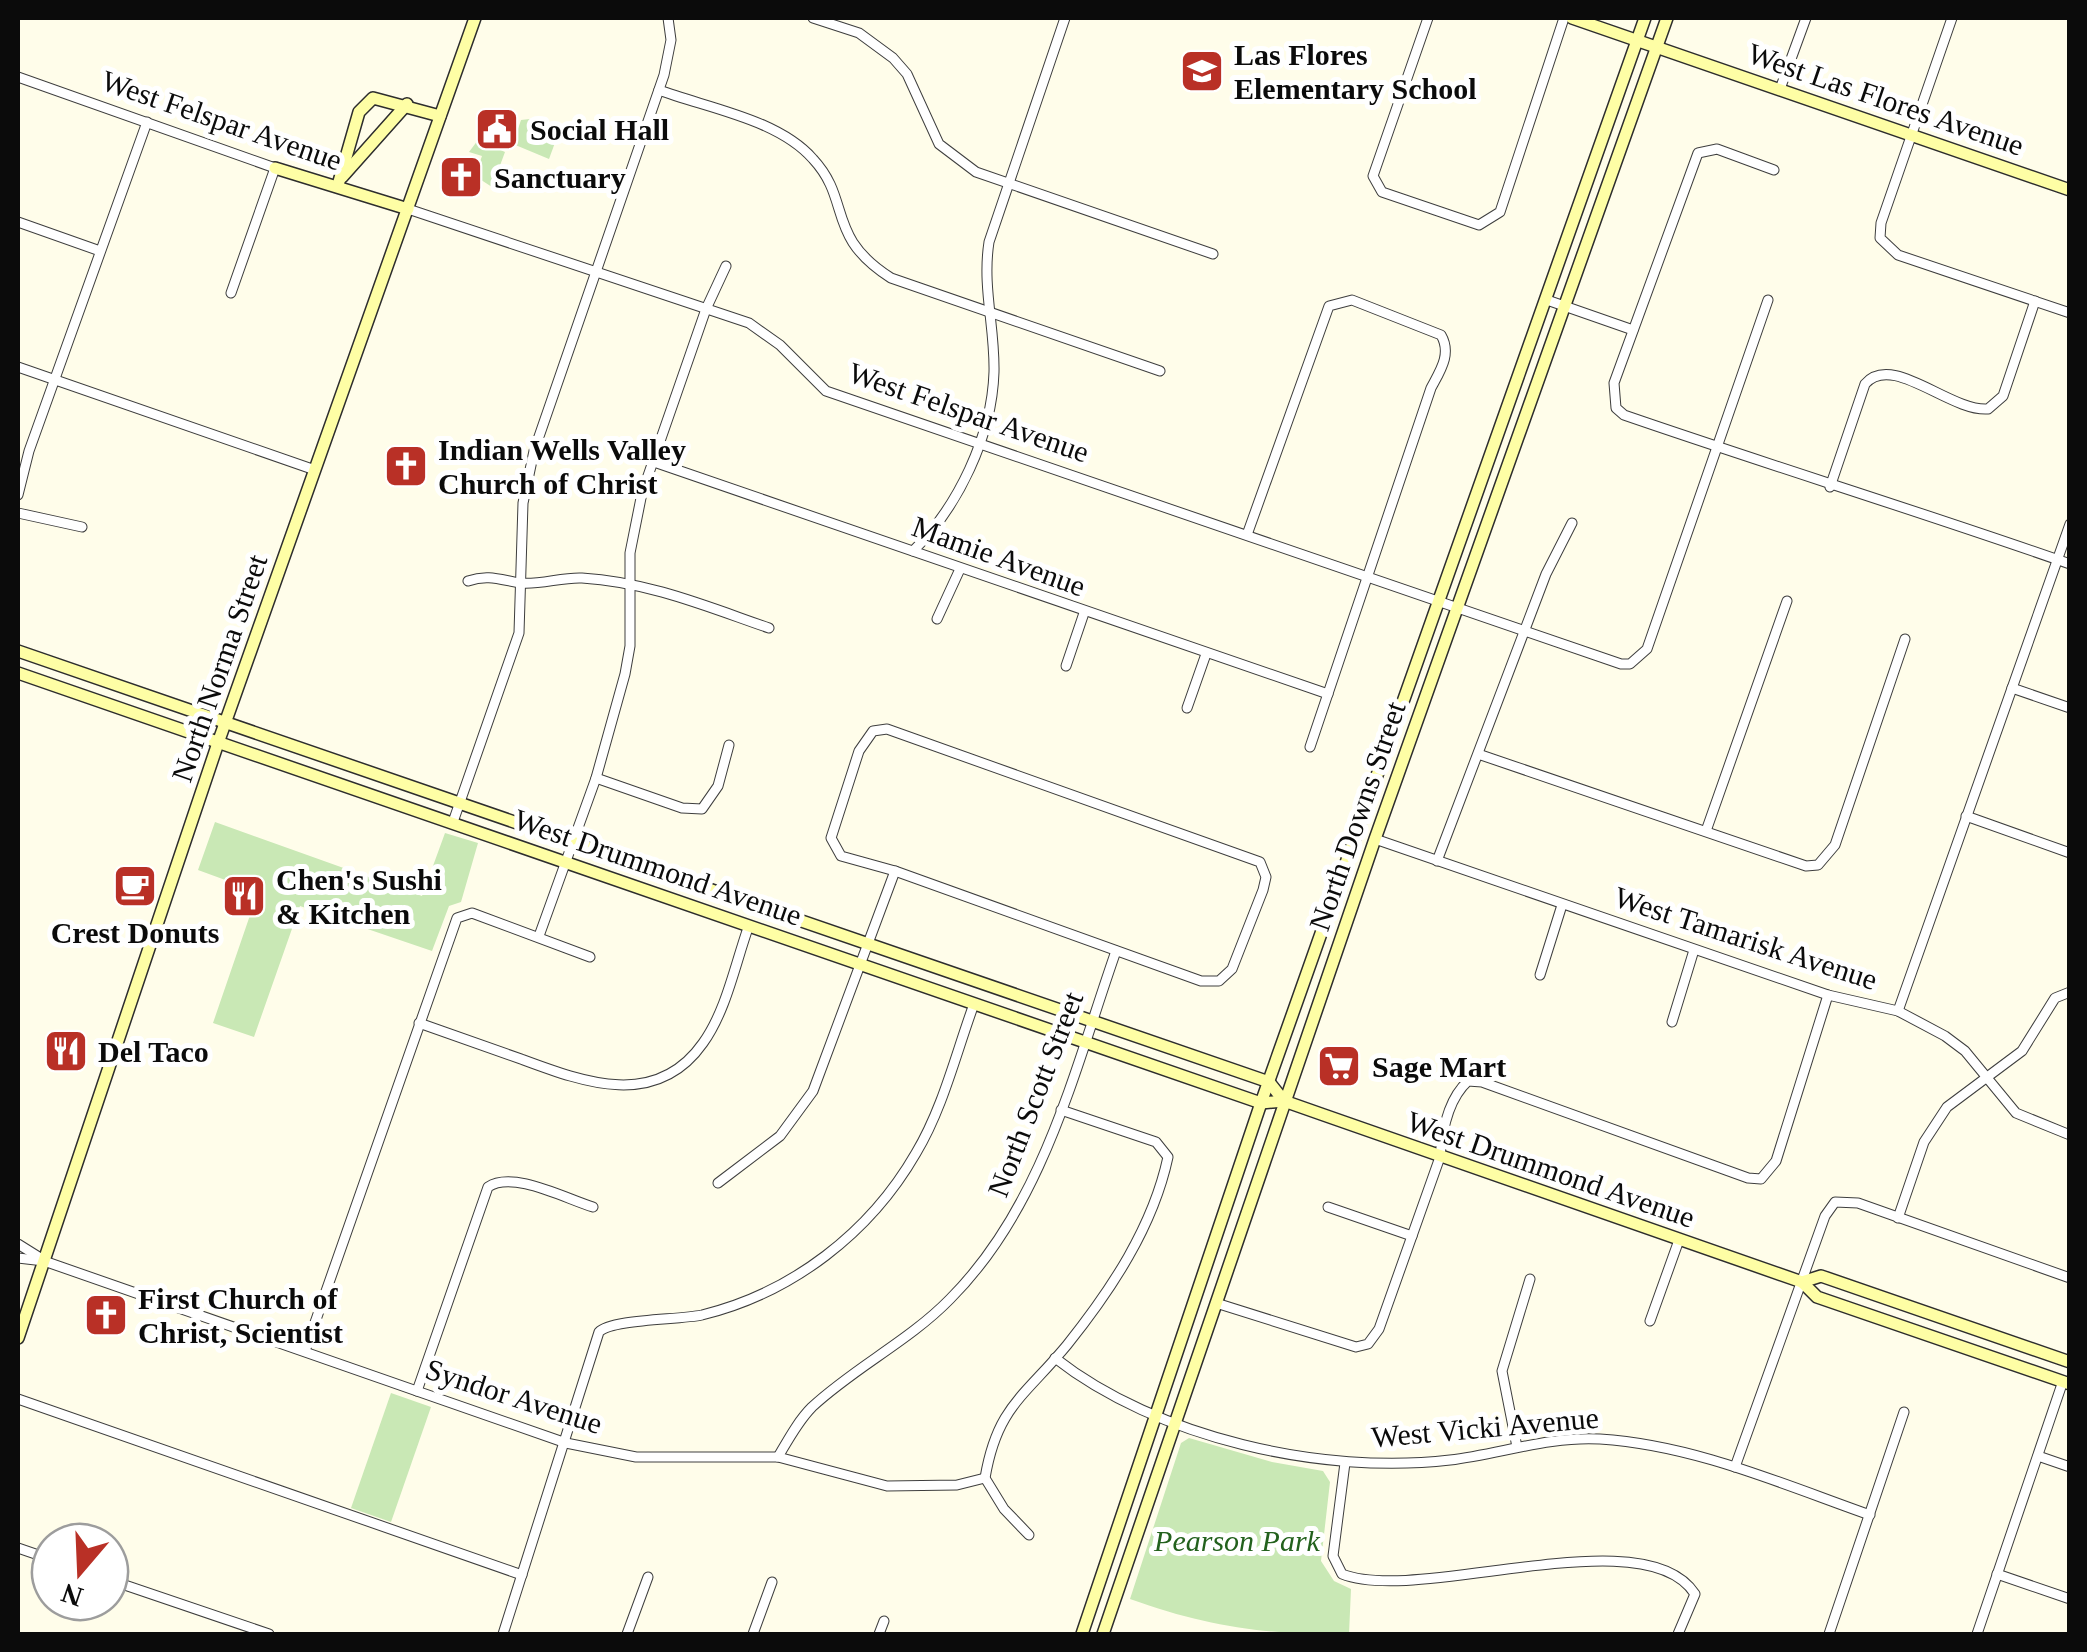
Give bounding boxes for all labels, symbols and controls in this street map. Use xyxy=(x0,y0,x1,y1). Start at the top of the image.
street label: West Las Flores Avenue xyxy=(1744,36,2028,162)
place label: Las Flores Elementary School xyxy=(1234,38,1476,105)
school or university icon: Las Flores Elementary School xyxy=(1179,48,1225,94)
street label: West Felspar Avenue xyxy=(98,63,346,177)
public building icon: Social Hall xyxy=(474,106,520,152)
place label: Social Hall xyxy=(530,113,669,146)
church icon: Sanctuary xyxy=(438,154,484,200)
place label: Sanctuary xyxy=(494,161,626,194)
street label: West Felspar Avenue xyxy=(845,355,1093,469)
place label: Indian Wells Valley Church of Christ xyxy=(438,433,686,500)
church icon: Indian Wells Valley Church of Christ xyxy=(383,443,429,489)
street label: Mamie Avenue xyxy=(908,509,1090,603)
street label: North Norma Street xyxy=(165,549,274,786)
street label: North Downs Street xyxy=(1302,697,1412,935)
street label: West Drummond Avenue xyxy=(510,802,806,932)
cafe icon: Crest Donuts xyxy=(112,863,158,909)
place label: Chen's Sushi & Kitchen xyxy=(276,863,442,930)
restaurant icon: Chen's Sushi & Kitchen xyxy=(221,873,267,919)
street label: West Tamarisk Avenue xyxy=(1610,880,1882,996)
place label: Crest Donuts xyxy=(51,916,219,949)
street label: North Scott Street xyxy=(981,986,1089,1201)
restaurant icon: Del Taco xyxy=(43,1028,89,1074)
place label: Del Taco xyxy=(98,1035,209,1068)
supermarket icon: Sage Mart xyxy=(1316,1043,1362,1089)
place label: Sage Mart xyxy=(1372,1050,1506,1083)
street label: West Drummond Avenue xyxy=(1403,1104,1699,1234)
place label: First Church of Christ, Scientist xyxy=(138,1282,343,1349)
church icon: First Church of Christ, Scientist xyxy=(83,1292,129,1338)
street label: Syndor Avenue xyxy=(422,1352,606,1440)
street label: West Vicki Avenue xyxy=(1370,1401,1600,1453)
north arrow xyxy=(30,1522,130,1622)
park label: Pearson Park xyxy=(1153,1524,1321,1557)
text: N xyxy=(57,1577,87,1613)

